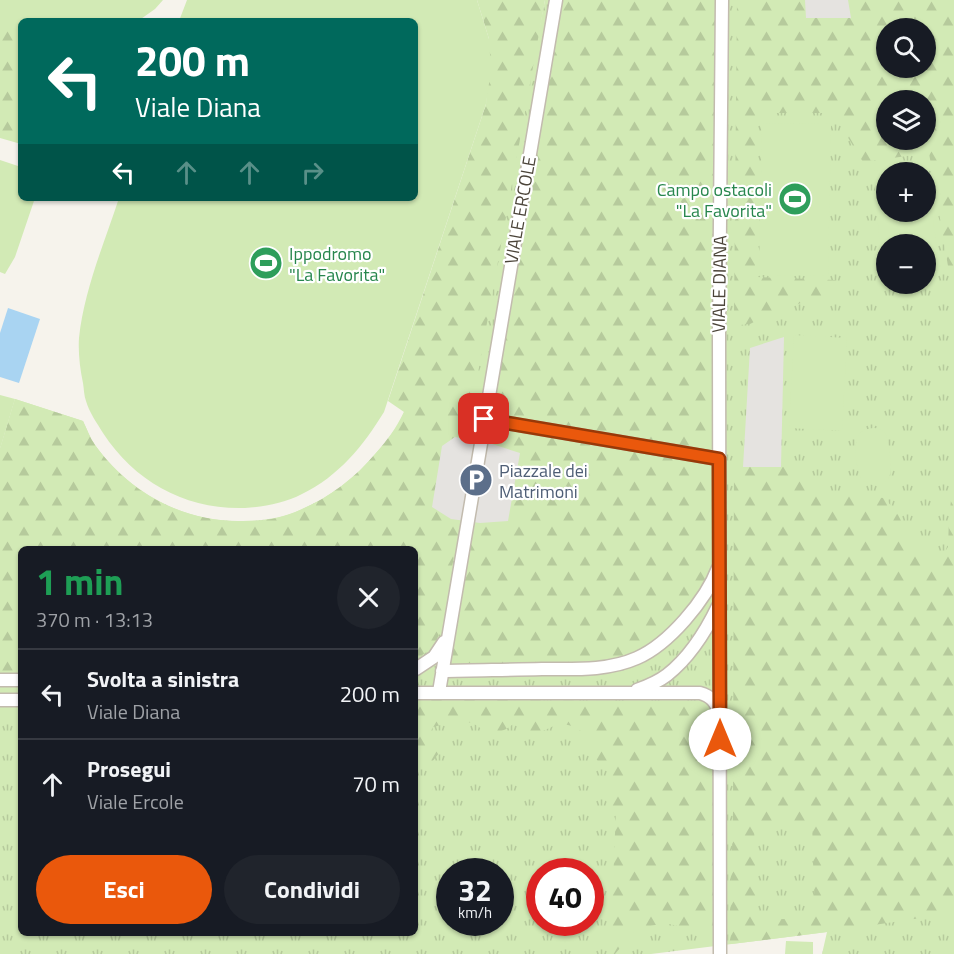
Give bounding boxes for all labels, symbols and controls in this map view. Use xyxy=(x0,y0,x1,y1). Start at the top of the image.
map controls xyxy=(876,18,936,294)
button: search xyxy=(876,18,936,78)
text: 200 m xyxy=(135,28,250,92)
icon: left xyxy=(36,42,114,120)
text: Viale Diana xyxy=(135,86,261,127)
button: layers xyxy=(876,90,936,150)
street label: VIALE ERCOLE xyxy=(497,154,543,266)
icon: left xyxy=(107,156,140,189)
icon: ahead xyxy=(170,156,203,189)
icon: ahead xyxy=(233,156,266,189)
icon: right xyxy=(296,156,329,189)
button: + xyxy=(876,162,936,222)
place label: Campo ostacoli "La Favorita" xyxy=(657,176,772,224)
sports icon: Campo ostacoli "La Favorita" xyxy=(777,181,813,217)
button: − xyxy=(876,234,936,294)
street label: VIALE DIANA xyxy=(705,235,733,333)
place label: Ippodromo "La Favorita" xyxy=(289,240,385,288)
sports icon: Ippodromo "La Favorita" xyxy=(248,245,284,281)
pin xyxy=(458,393,509,444)
icon: arrive xyxy=(467,402,500,435)
place label: Piazzale dei Matrimoni xyxy=(499,457,588,505)
parking icon: Piazzale dei Matrimoni xyxy=(458,462,494,498)
text: 1 min xyxy=(36,554,123,609)
button: close xyxy=(337,566,400,629)
text: 370 m · 13:13 xyxy=(36,604,153,635)
text: Svolta a sinistra xyxy=(87,662,239,696)
text: 200 m xyxy=(340,677,400,711)
icon: left xyxy=(36,678,69,711)
text: Viale Diana xyxy=(87,696,180,727)
position arrow xyxy=(688,707,752,771)
text: Prosegui xyxy=(87,752,171,786)
text: 70 m xyxy=(352,767,400,801)
icon: ahead xyxy=(36,768,69,801)
text: Viale Ercole xyxy=(87,786,184,817)
button: Esci xyxy=(36,855,212,924)
button: Condividi xyxy=(224,855,400,924)
speed limit sign: 40 xyxy=(526,858,604,936)
text: 32 xyxy=(458,867,492,913)
text: km/h xyxy=(458,901,492,924)

